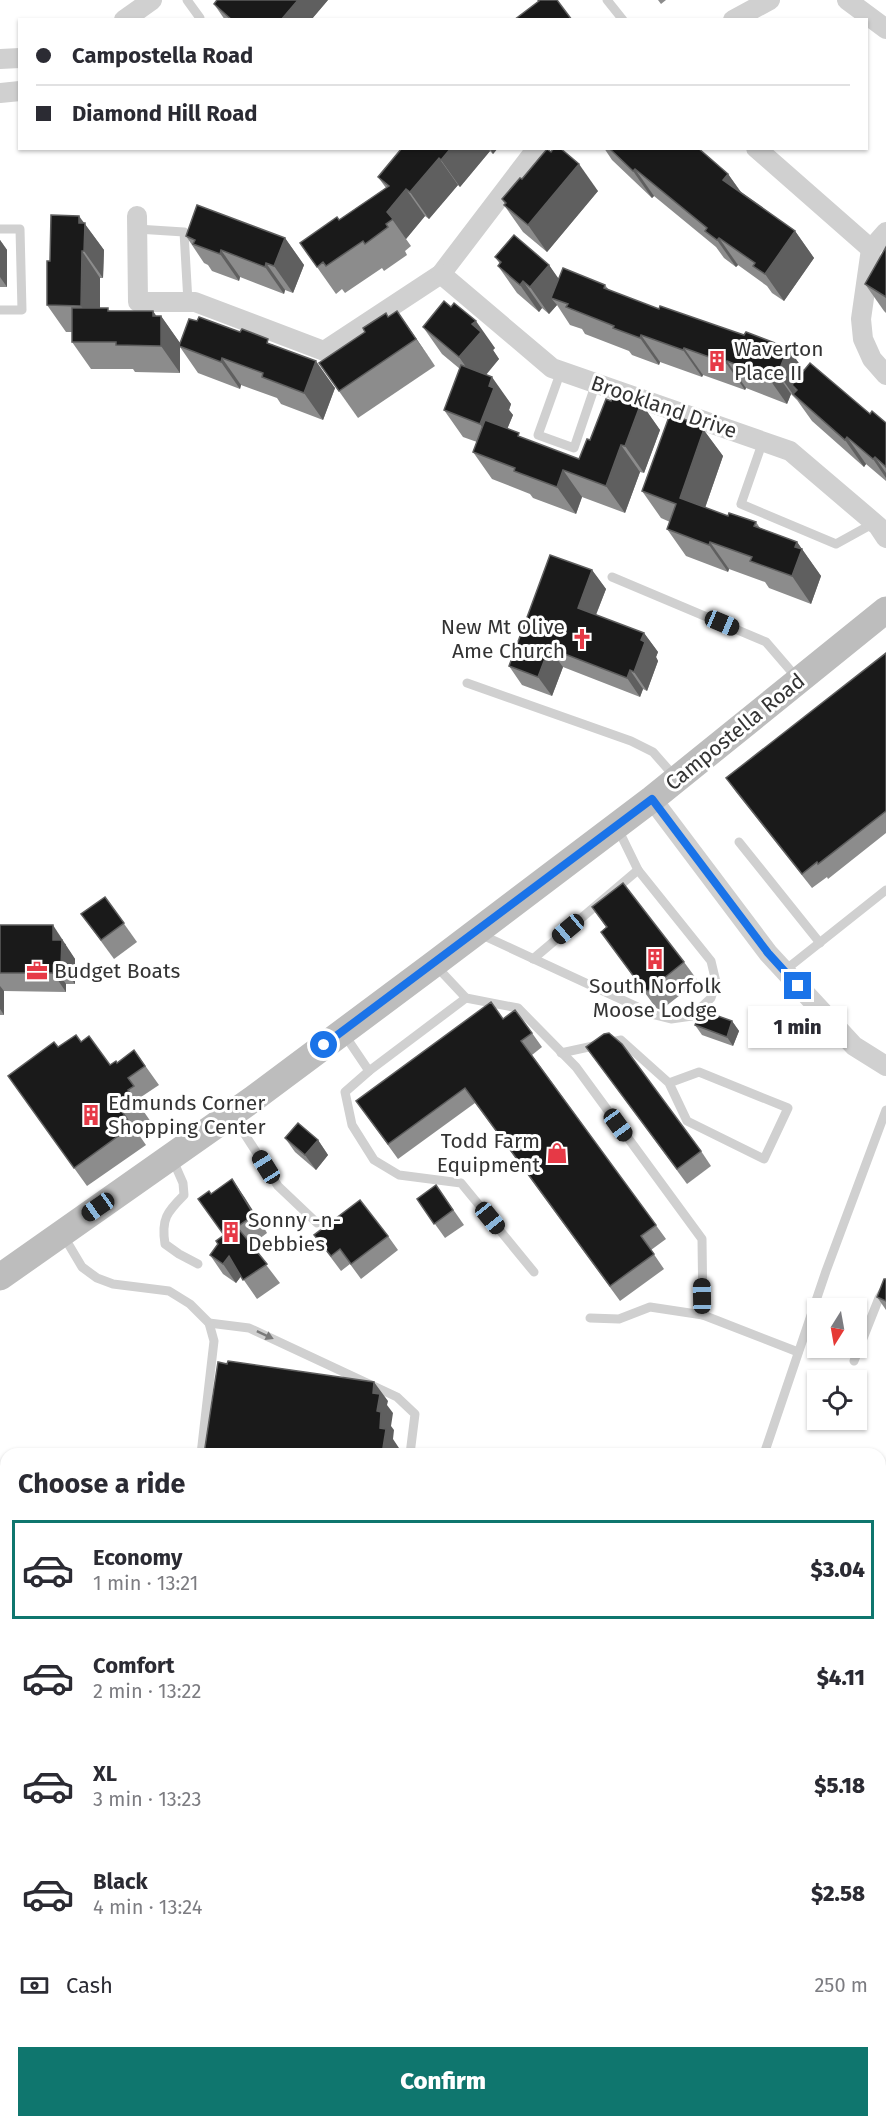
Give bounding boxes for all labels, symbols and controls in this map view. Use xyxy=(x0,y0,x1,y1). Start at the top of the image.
text: Campostella Road xyxy=(72,42,253,69)
text: Diamond Hill Road xyxy=(72,100,257,127)
place label: Waverton Place II xyxy=(734,336,823,386)
building icon: Waverton Place II xyxy=(705,349,729,373)
street label: Brookland Drive xyxy=(588,370,740,444)
car xyxy=(702,608,742,638)
place label: New Mt Olive Ame Church xyxy=(441,614,565,664)
church icon: New Mt Olive Ame Church xyxy=(570,627,594,651)
street label: Campostella Road xyxy=(660,668,810,796)
car xyxy=(548,911,588,947)
building icon: South Norfolk Moose Lodge xyxy=(643,947,667,971)
place label: Budget Boats xyxy=(54,958,181,984)
office icon: Budget Boats xyxy=(25,959,49,983)
route end xyxy=(784,972,811,999)
place label: South Norfolk Moose Lodge xyxy=(589,973,721,1023)
callout: 1 min xyxy=(748,1007,848,1049)
text: 1 min xyxy=(774,1015,821,1039)
route start xyxy=(310,1031,337,1058)
place label: Edmunds Corner Shopping Center xyxy=(108,1090,266,1140)
building icon: Edmunds Corner Shopping Center xyxy=(79,1103,103,1127)
car xyxy=(600,1105,636,1145)
place label: Todd Farm Equipment xyxy=(437,1128,540,1178)
shop icon: Todd Farm Equipment xyxy=(545,1141,569,1165)
car xyxy=(249,1147,283,1187)
car xyxy=(78,1189,118,1225)
car xyxy=(472,1198,508,1238)
place label: Sonny -n- Debbies xyxy=(248,1207,341,1257)
building icon: Sonny -n- Debbies xyxy=(219,1220,243,1244)
car xyxy=(693,1278,711,1314)
north arrow xyxy=(807,1298,867,1358)
map controls xyxy=(807,1298,867,1430)
one-way arrow xyxy=(257,1331,274,1340)
button: locate xyxy=(807,1370,867,1430)
text: Choose a ride xyxy=(18,1468,185,1500)
icon: car xyxy=(21,1543,75,1597)
text: Economy xyxy=(93,1544,182,1571)
text: $3.04 xyxy=(811,1556,865,1583)
text: 1 min · 13:21 xyxy=(93,1571,198,1595)
icon: car xyxy=(21,1651,75,1705)
text: Comfort xyxy=(93,1652,174,1679)
text: $4.11 xyxy=(817,1664,865,1691)
text: 2 min · 13:22 xyxy=(93,1679,201,1703)
icon: car xyxy=(21,1759,75,1813)
text: XL xyxy=(93,1760,117,1787)
text: $5.18 xyxy=(814,1772,865,1799)
text: 3 min · 13:23 xyxy=(93,1787,201,1811)
icon: car xyxy=(21,1867,75,1921)
text: Black xyxy=(93,1868,148,1895)
text: $2.58 xyxy=(811,1880,865,1907)
text: 4 min · 13:24 xyxy=(93,1895,202,1919)
icon: cash xyxy=(18,1969,51,2002)
text: Cash xyxy=(66,1972,113,1999)
text: 250 m xyxy=(814,1973,868,1997)
button: Confirm xyxy=(18,2047,868,2116)

